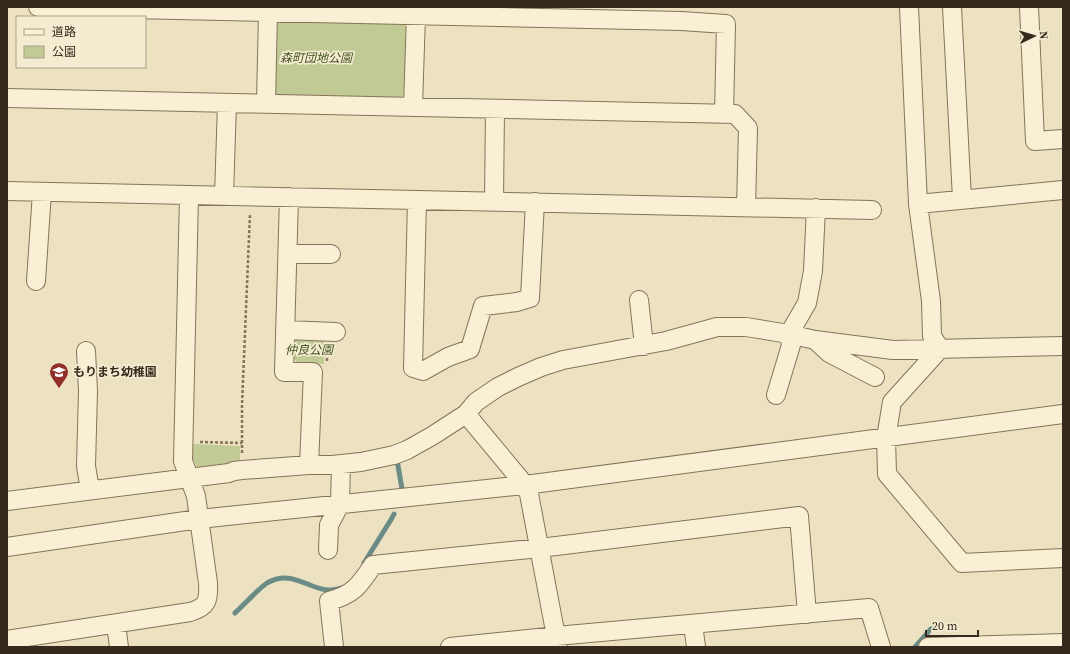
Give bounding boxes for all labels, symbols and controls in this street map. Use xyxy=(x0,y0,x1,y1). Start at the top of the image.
legend xyxy=(16,16,146,68)
north arrow xyxy=(1014,16,1054,56)
text: 道路 xyxy=(52,24,76,40)
text: N xyxy=(1036,31,1051,40)
text: 公園 xyxy=(52,44,76,60)
park label: 森町団地公園 xyxy=(280,50,354,66)
park label: 仲良公園 xyxy=(285,342,335,358)
school or university icon: もりまち幼稚園 xyxy=(48,361,70,389)
place label: もりまち幼稚園 xyxy=(73,364,157,380)
scale bar xyxy=(926,612,978,638)
text: 20 m xyxy=(932,618,958,634)

